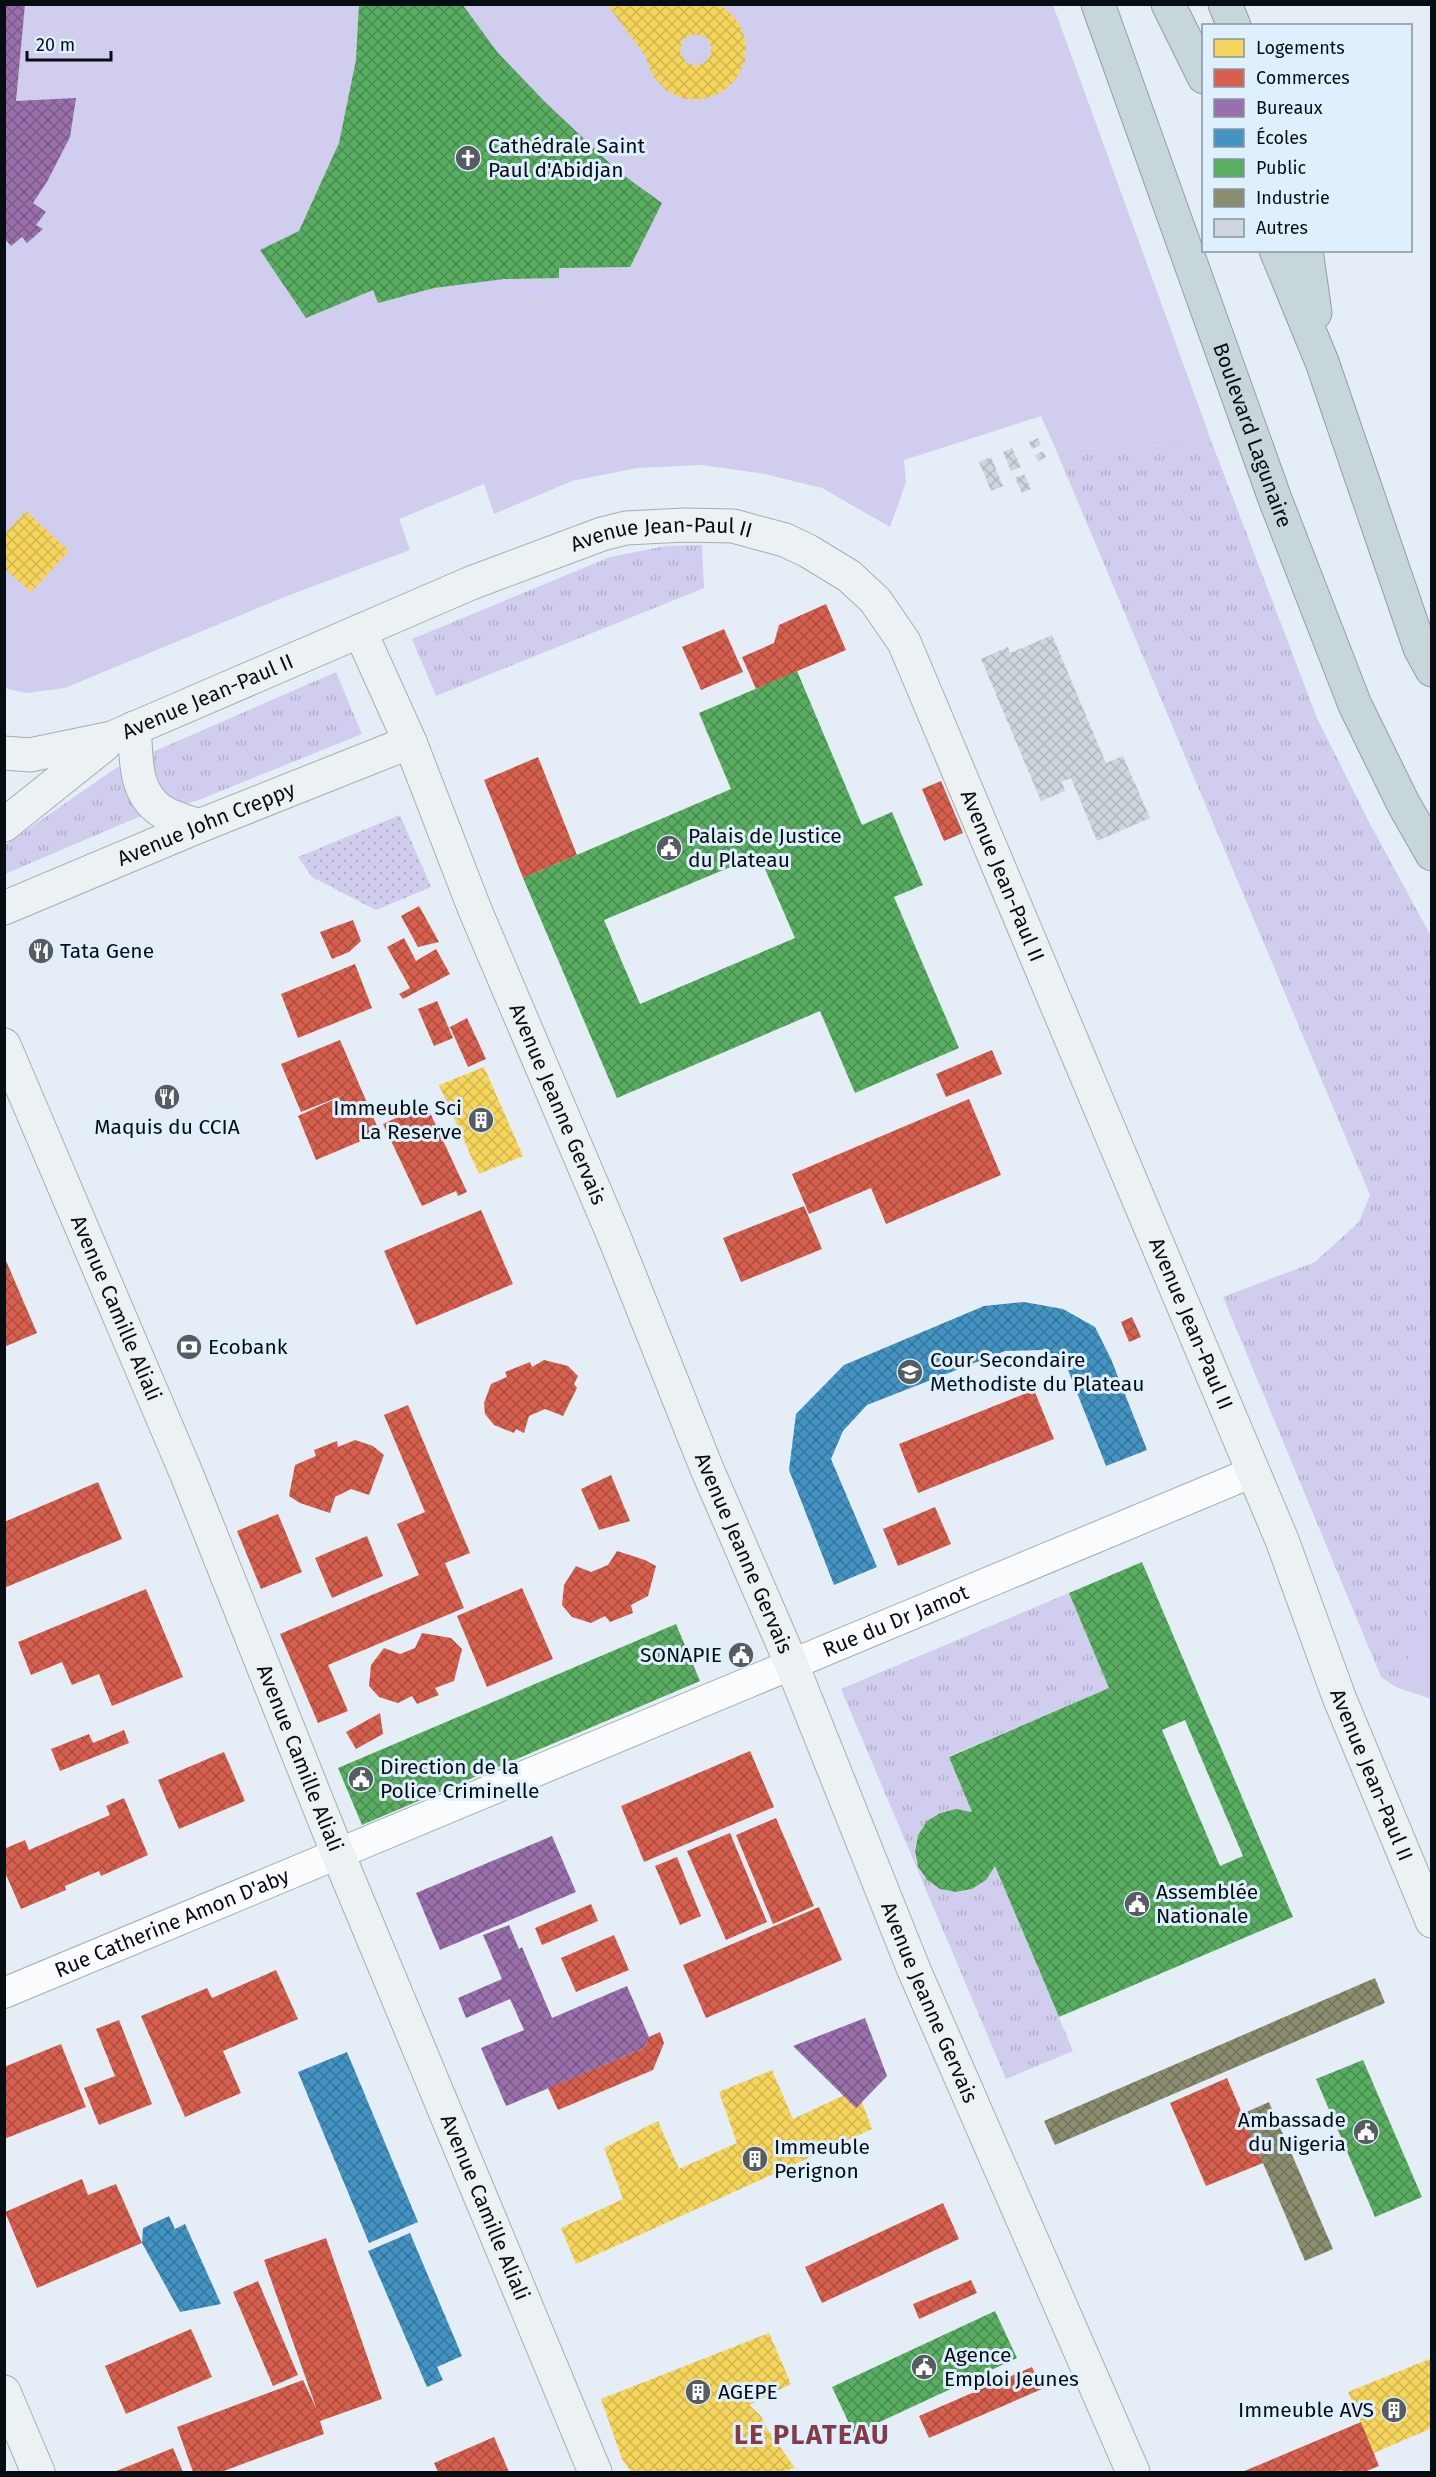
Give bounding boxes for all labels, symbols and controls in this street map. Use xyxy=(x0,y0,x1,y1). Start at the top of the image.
scale bar xyxy=(27,24,111,62)
legend xyxy=(1202,24,1412,252)
text: 20 m xyxy=(36,34,75,56)
text: Logements xyxy=(1256,37,1345,59)
text: Commerces xyxy=(1256,67,1350,89)
text: Bureaux xyxy=(1256,97,1323,119)
text: Écoles xyxy=(1256,126,1307,149)
place label: Cathédrale Saint Paul d'Abidjan xyxy=(488,133,646,183)
church icon: Cathédrale Saint Paul d'Abidjan xyxy=(453,143,483,173)
text: Public xyxy=(1256,157,1306,179)
text: Industrie xyxy=(1256,187,1330,209)
text: Autres xyxy=(1256,217,1308,239)
street label: Boulevard Lagunaire xyxy=(1207,339,1298,531)
street label: Avenue Jean-Paul II xyxy=(567,512,755,558)
street label: Avenue Jean-Paul II xyxy=(118,648,297,745)
street label: Avenue John Creppy xyxy=(113,776,300,872)
street label: Avenue Jean-Paul II xyxy=(955,786,1050,966)
place label: Palais de Justice du Plateau xyxy=(688,823,842,873)
public building icon: Palais de Justice du Plateau xyxy=(654,833,684,863)
restaurant icon: Tata Gene xyxy=(26,936,56,966)
place label: Tata Gene xyxy=(60,938,154,964)
street label: Avenue Jeanne Gervais xyxy=(503,1000,612,1209)
restaurant icon: Maquis du CCIA xyxy=(152,1082,182,1112)
place label: Immeuble Sci La Reserve xyxy=(333,1095,462,1145)
building icon: Immeuble Sci La Reserve xyxy=(466,1105,496,1135)
place label: Maquis du CCIA xyxy=(94,1114,240,1140)
street label: Avenue Camille Aliali xyxy=(65,1212,167,1405)
street label: Avenue Jean-Paul II xyxy=(1143,1234,1239,1414)
bank icon: Ecobank xyxy=(174,1332,204,1362)
place label: Ecobank xyxy=(208,1334,288,1360)
place label: Cour Secondaire Methodiste du Plateau xyxy=(930,1347,1144,1397)
school or university icon: Cour Secondaire Methodiste du Plateau xyxy=(895,1357,925,1387)
street label: Avenue Jeanne Gervais xyxy=(689,1449,799,1658)
street label: Rue du Dr Jamot xyxy=(819,1579,973,1663)
public building icon: SONAPIE xyxy=(726,1640,756,1670)
place label: SONAPIE xyxy=(640,1642,722,1668)
street label: Avenue Camille Aliali xyxy=(251,1661,349,1855)
street label: Avenue Jean-Paul II xyxy=(1324,1685,1419,1865)
place label: Direction de la Police Criminelle xyxy=(380,1754,539,1804)
public building icon: Direction de la Police Criminelle xyxy=(346,1764,376,1794)
street label: Rue Catherine Amon D'aby xyxy=(51,1862,294,1983)
place label: Assemblée Nationale xyxy=(1156,1879,1258,1929)
public building icon: Assemblée Nationale xyxy=(1122,1889,1152,1919)
street label: Avenue Jeanne Gervais xyxy=(875,1898,983,2107)
place label: Ambassade du Nigeria xyxy=(1238,2107,1346,2157)
street label: Avenue Camille Aliali xyxy=(435,2111,535,2304)
public building icon: Ambassade du Nigeria xyxy=(1351,2117,1381,2147)
place label: Immeuble Perignon xyxy=(774,2134,870,2184)
building icon: Immeuble Perignon xyxy=(740,2144,770,2174)
place label: Agence Emploi Jeunes xyxy=(944,2342,1079,2392)
public building icon: Agence Emploi Jeunes xyxy=(909,2352,939,2382)
building icon: AGEPE xyxy=(683,2377,713,2407)
place label: AGEPE xyxy=(718,2379,778,2405)
building icon: Immeuble AVS xyxy=(1379,2395,1409,2425)
place label: Immeuble AVS xyxy=(1238,2397,1374,2423)
district label: LE PLATEAU xyxy=(734,2419,890,2451)

